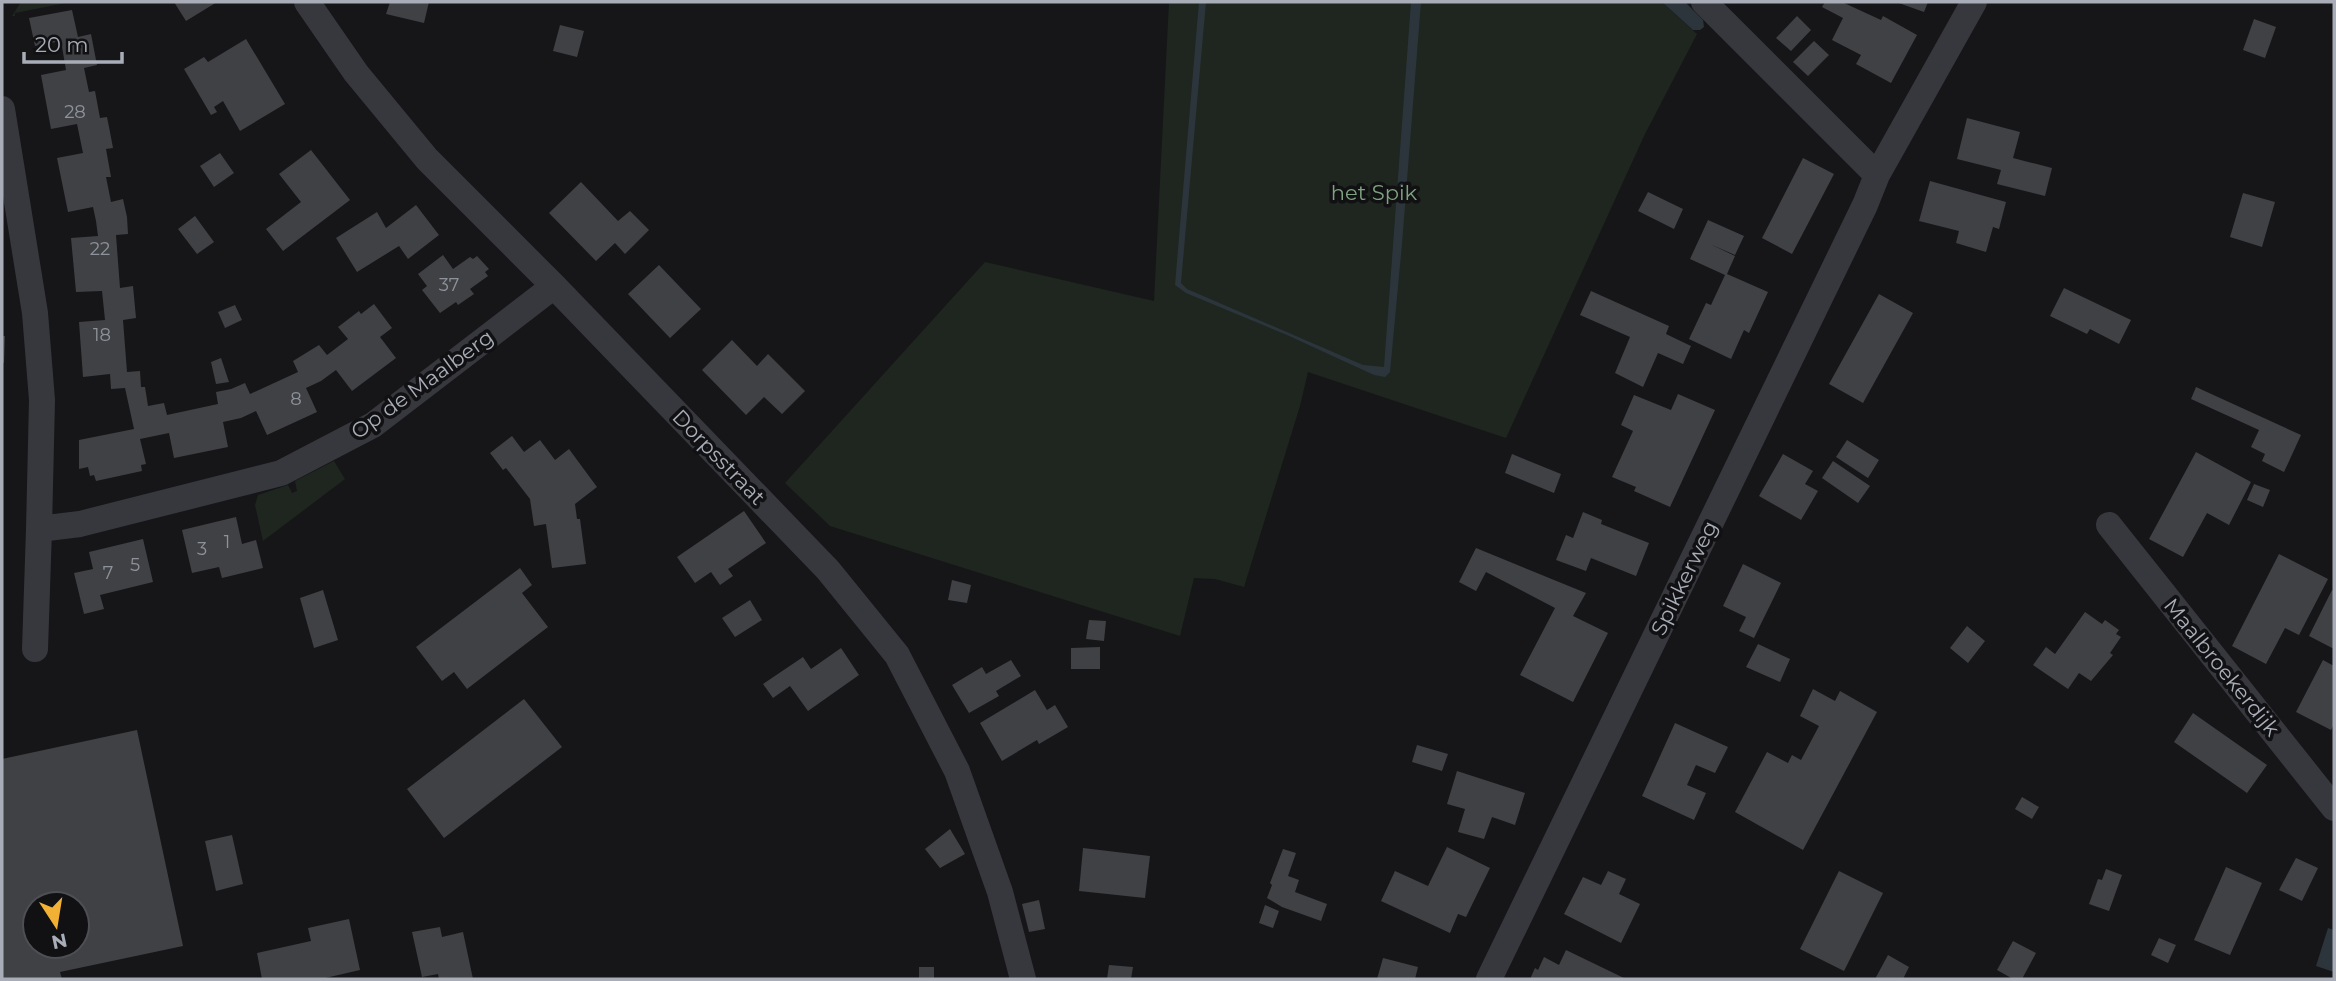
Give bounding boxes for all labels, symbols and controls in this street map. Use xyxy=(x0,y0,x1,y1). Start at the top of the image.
scale bar xyxy=(24,21,122,65)
text: 20 m xyxy=(35,32,89,57)
house number: 28 xyxy=(64,101,86,123)
park label: het Spik xyxy=(1331,180,1418,205)
house number: 22 xyxy=(90,238,110,260)
house number: 37 xyxy=(439,274,459,296)
house number: 18 xyxy=(93,324,111,346)
street label: Op de Maalberg xyxy=(346,324,498,444)
house number: 8 xyxy=(290,388,302,410)
street label: Dorpsstraat xyxy=(667,404,771,510)
street label: Spikkerweg xyxy=(1646,517,1722,639)
house number: 1 xyxy=(224,531,230,553)
house number: 3 xyxy=(197,538,207,560)
house number: 5 xyxy=(130,554,140,576)
house number: 7 xyxy=(103,562,113,584)
street label: Maalbroekerdijk xyxy=(2159,593,2285,741)
north arrow xyxy=(21,890,91,960)
text: N xyxy=(50,928,69,954)

